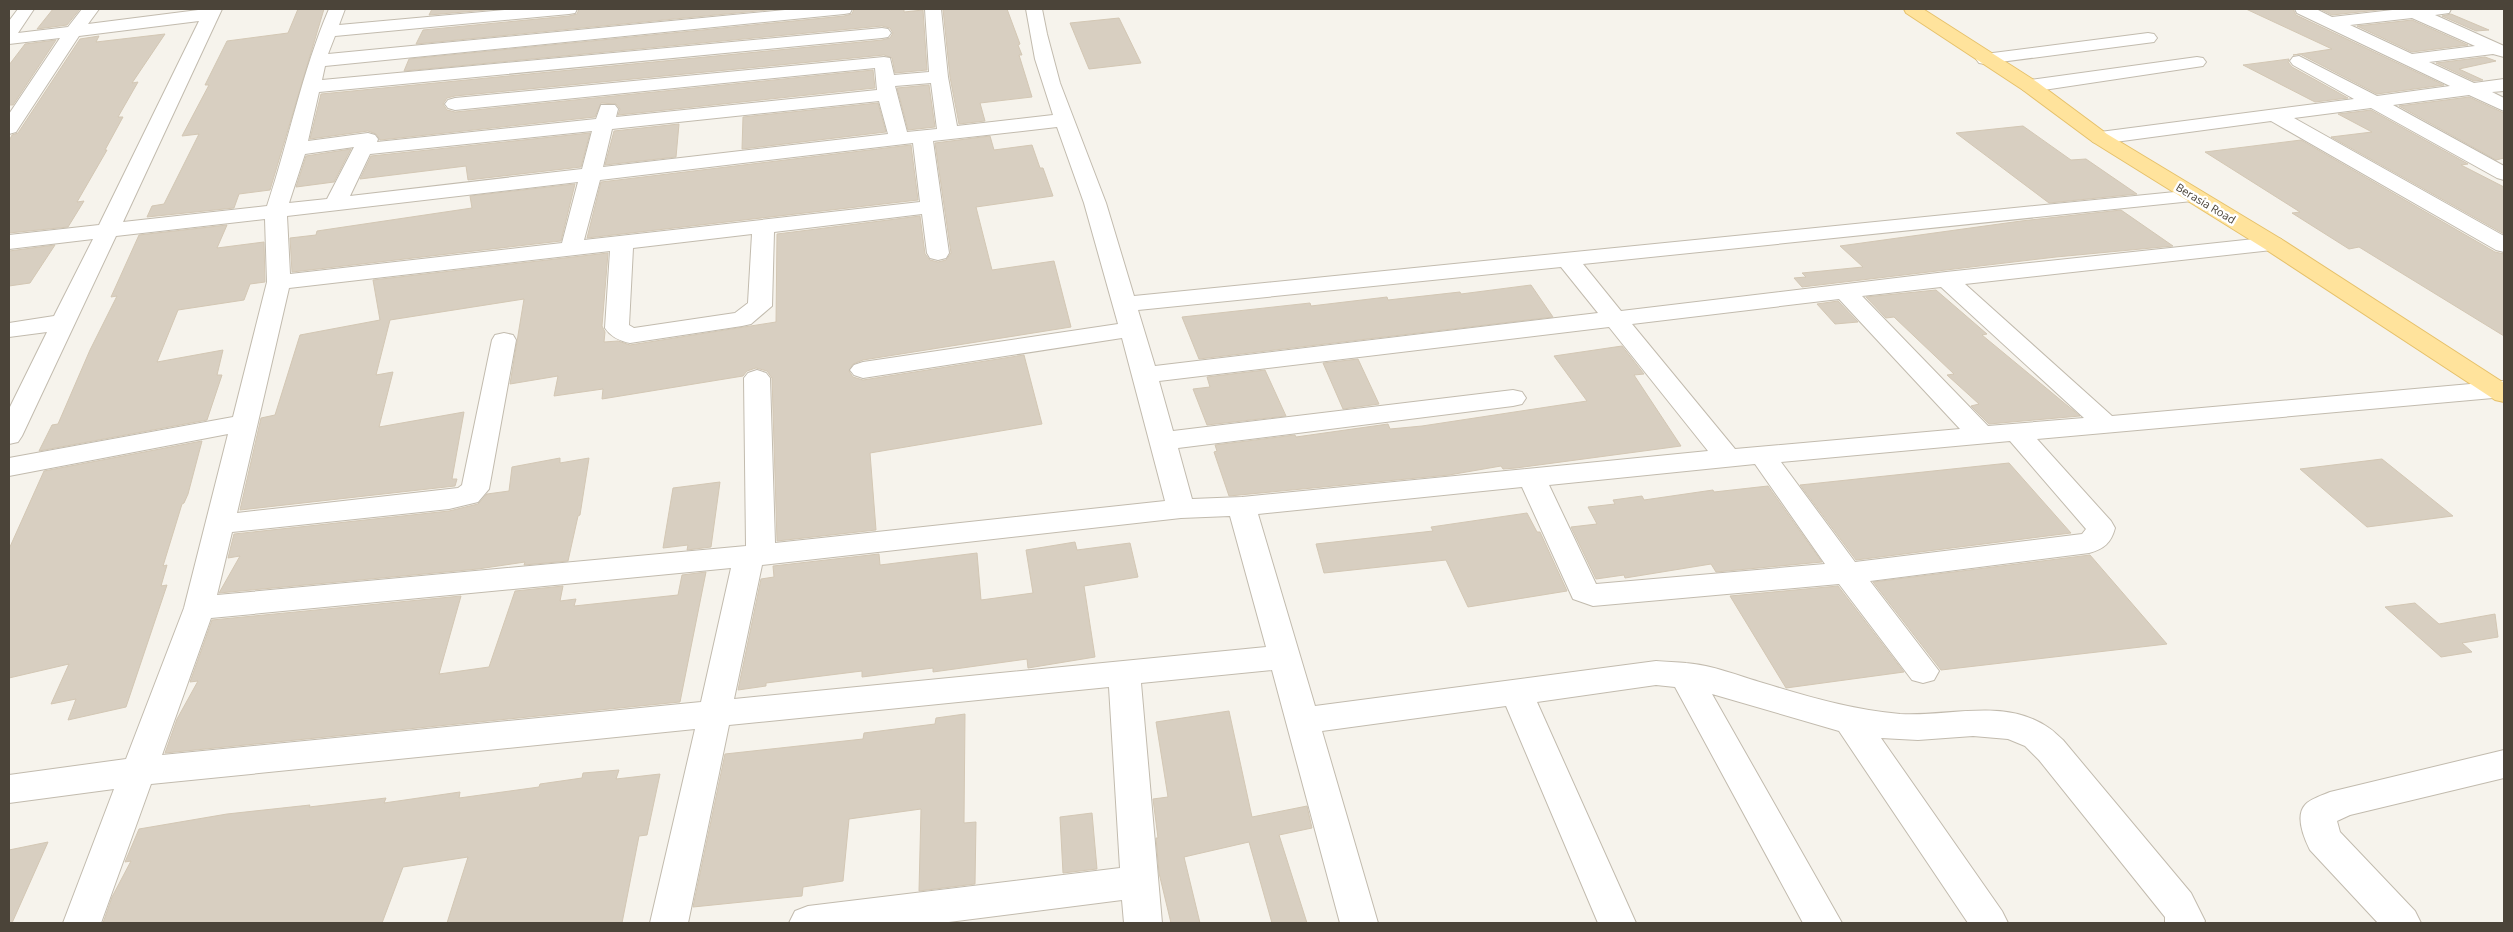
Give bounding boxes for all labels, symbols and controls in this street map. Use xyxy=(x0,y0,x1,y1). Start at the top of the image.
street label: Berasia Road xyxy=(2173,179,2239,227)

